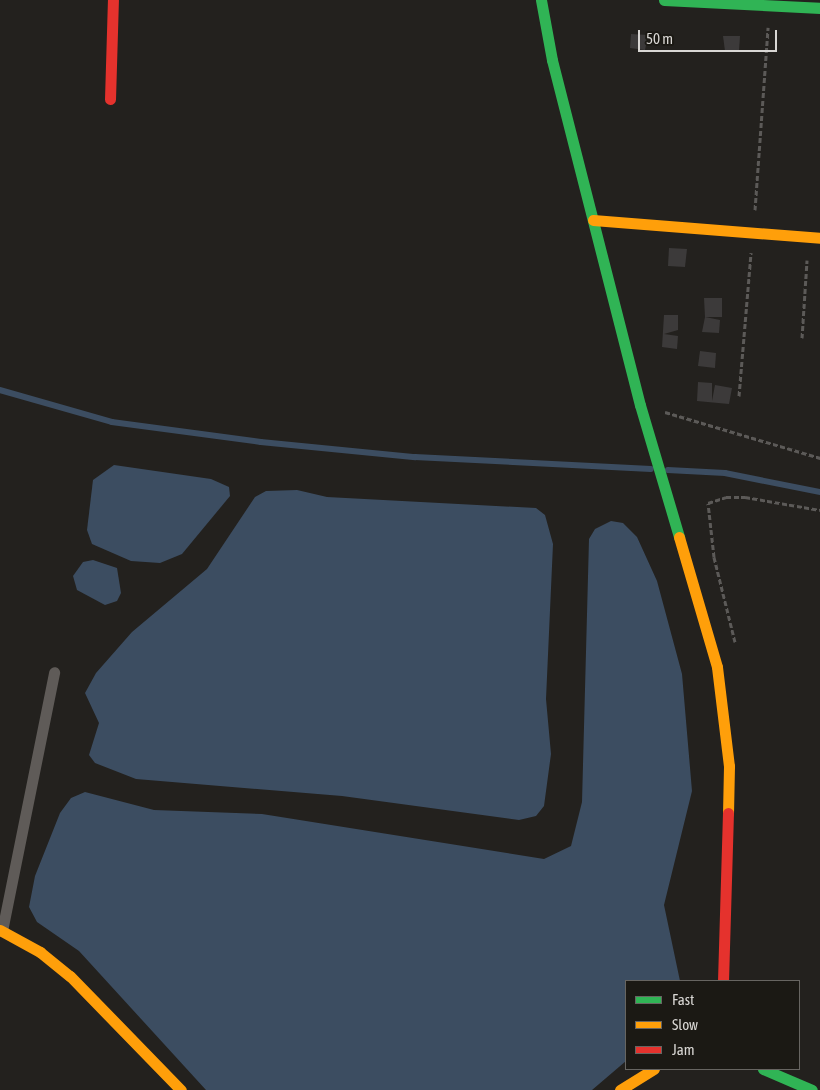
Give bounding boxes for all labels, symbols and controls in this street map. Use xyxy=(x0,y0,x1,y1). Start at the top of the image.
scale bar xyxy=(640,20,779,52)
text: 50 m xyxy=(646,30,673,47)
legend xyxy=(625,980,800,1070)
text: Fast xyxy=(672,991,694,1008)
text: Slow xyxy=(672,1016,698,1033)
text: Jam xyxy=(672,1041,695,1058)

